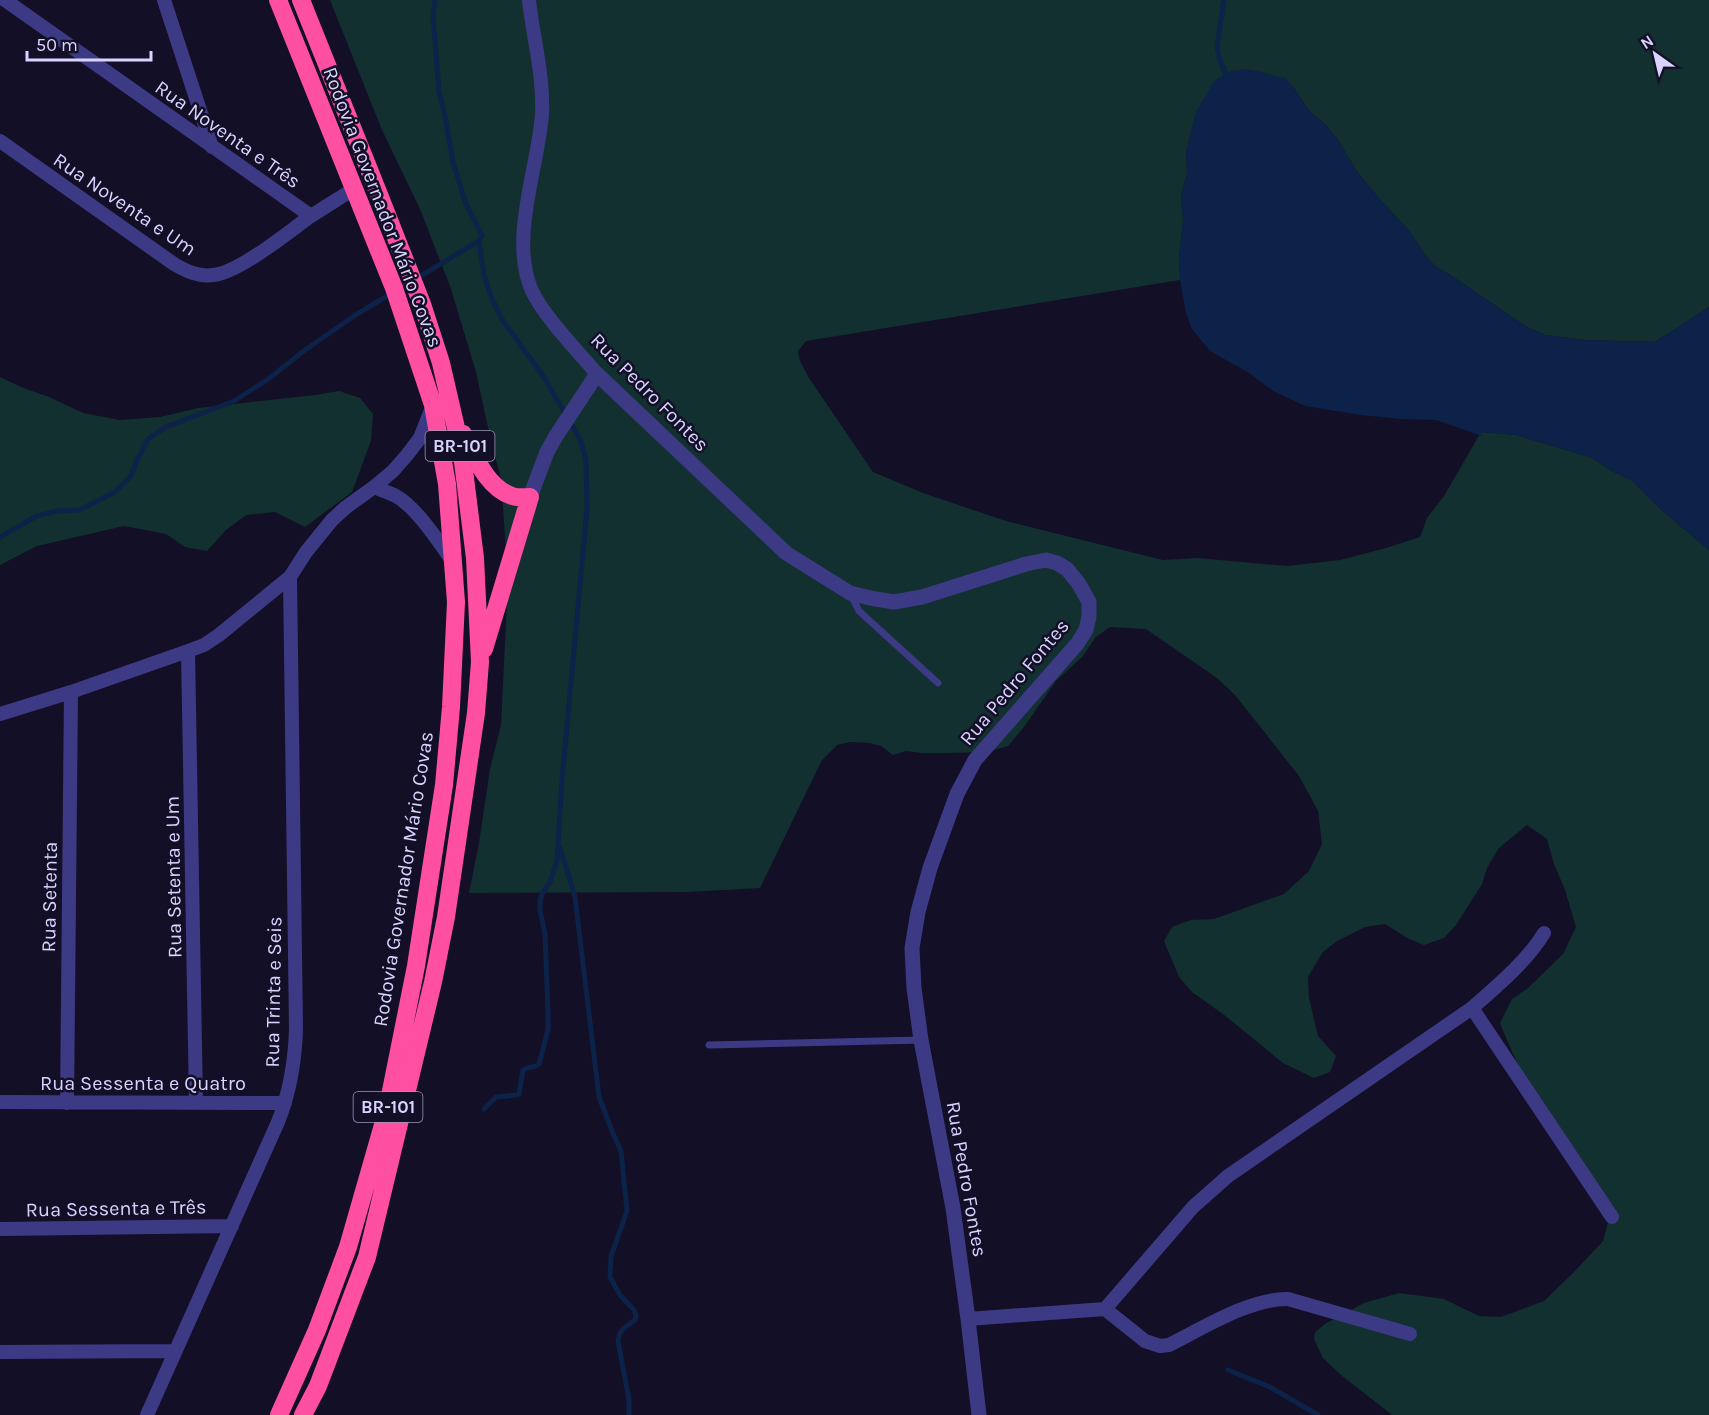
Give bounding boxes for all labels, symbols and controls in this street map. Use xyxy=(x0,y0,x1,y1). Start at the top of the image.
scale bar xyxy=(27,24,152,62)
north arrow xyxy=(1625,24,1685,84)
text: N xyxy=(1637,31,1657,53)
text: 50 m xyxy=(36,34,78,56)
street label: Rodovia Governador Mário Covas xyxy=(318,64,447,351)
street label: Rua Noventa e Três xyxy=(151,76,305,193)
street label: Rua Noventa e Um xyxy=(49,148,200,261)
street label: Rua Pedro Fontes xyxy=(586,329,713,456)
road number: BR-101 xyxy=(426,431,494,461)
street label: Rua Pedro Fontes xyxy=(955,615,1074,750)
street label: Rodovia Governador Mário Covas xyxy=(369,730,438,1028)
street label: Rua Setenta e Um xyxy=(161,796,186,958)
street label: Rua Setenta xyxy=(37,841,62,953)
street label: Rua Trinta e Seis xyxy=(261,916,286,1068)
street label: Rua Sessenta e Quatro xyxy=(40,1072,246,1095)
road number: BR-101 xyxy=(354,1092,422,1122)
street label: Rua Pedro Fontes xyxy=(942,1100,992,1259)
street label: Rua Sessenta e Três xyxy=(25,1195,207,1222)

